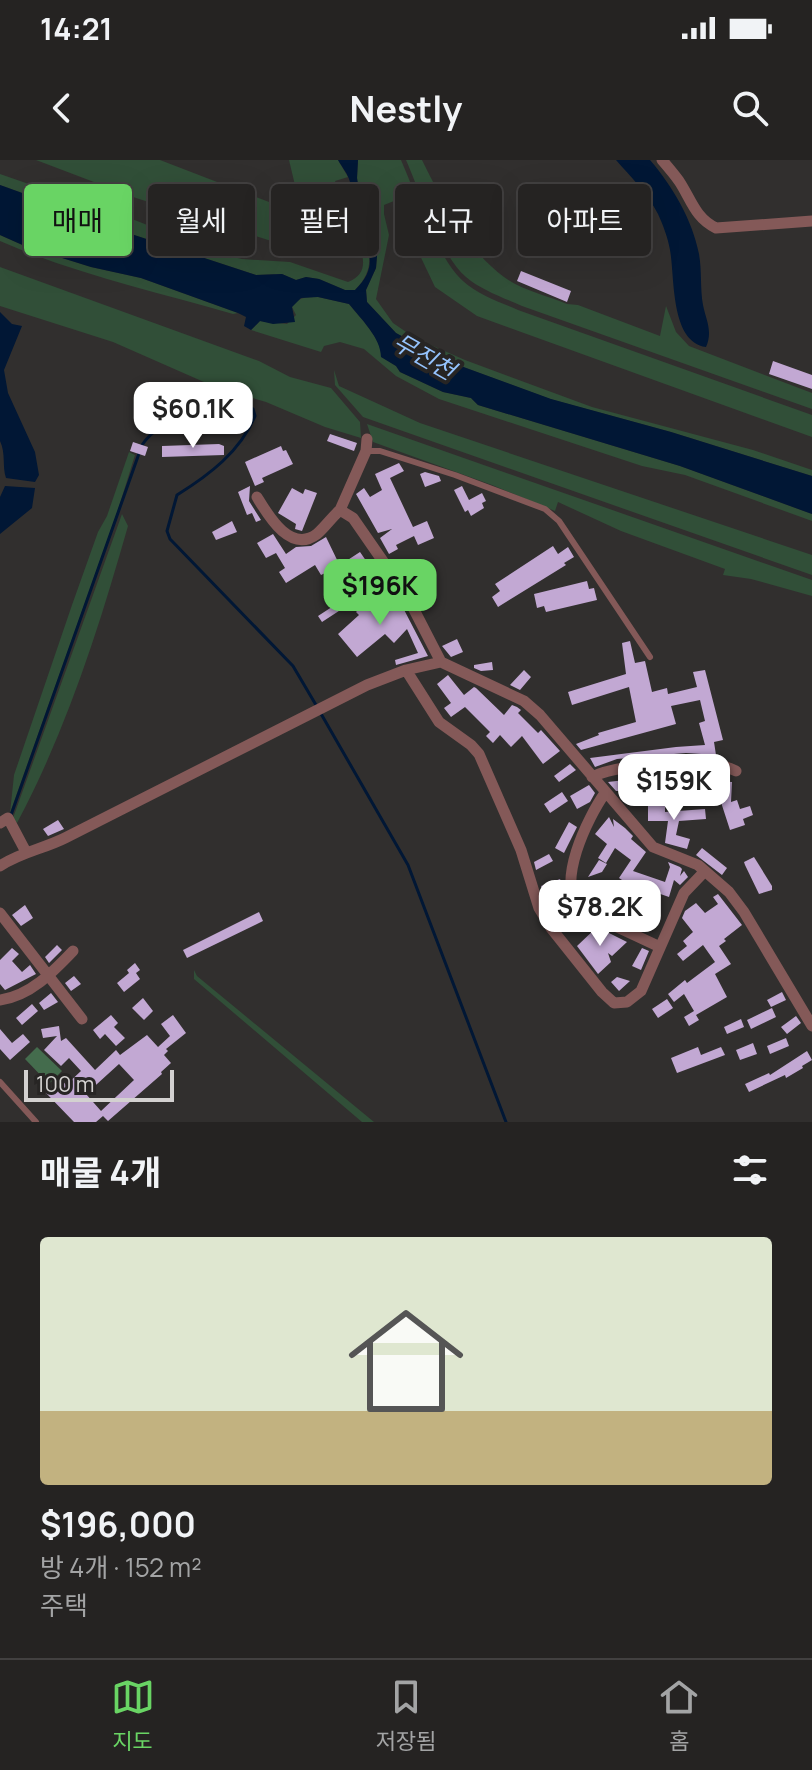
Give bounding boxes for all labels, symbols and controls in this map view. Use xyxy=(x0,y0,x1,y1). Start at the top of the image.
text: 14:21 xyxy=(40,8,113,49)
text: Nestly xyxy=(350,84,462,133)
icon: back xyxy=(40,86,84,130)
icon: search xyxy=(728,86,772,130)
chip: 매매 xyxy=(24,184,132,256)
chip: 월세 xyxy=(148,184,255,256)
chip: 필터 xyxy=(271,184,379,256)
chip: 신규 xyxy=(395,184,502,256)
chip: 아파트 xyxy=(518,184,651,256)
water label: 무진천 xyxy=(388,325,464,388)
pin: $60.1K xyxy=(128,382,258,450)
text: $60.1K xyxy=(152,390,234,426)
pin: $196K xyxy=(324,559,436,627)
text: $196K xyxy=(342,567,418,603)
pin: $159K xyxy=(618,754,730,822)
text: $159K xyxy=(636,762,712,798)
pin: $78.2K xyxy=(535,880,665,948)
text: $78.2K xyxy=(557,888,643,924)
scale bar xyxy=(24,1066,174,1102)
text: 100 m xyxy=(36,1069,94,1099)
icon: filters xyxy=(728,1148,772,1192)
text: 매물 4개 xyxy=(40,1149,161,1195)
icon: home xyxy=(334,1289,478,1433)
text: $196,000 xyxy=(40,1501,196,1547)
text: 방 4개 · 152 m² xyxy=(40,1549,202,1585)
text: 주택 xyxy=(40,1587,88,1623)
tab: 지도 xyxy=(111,1675,155,1756)
tab: 저장됨 xyxy=(376,1675,436,1756)
tab: 홈 xyxy=(657,1675,701,1756)

